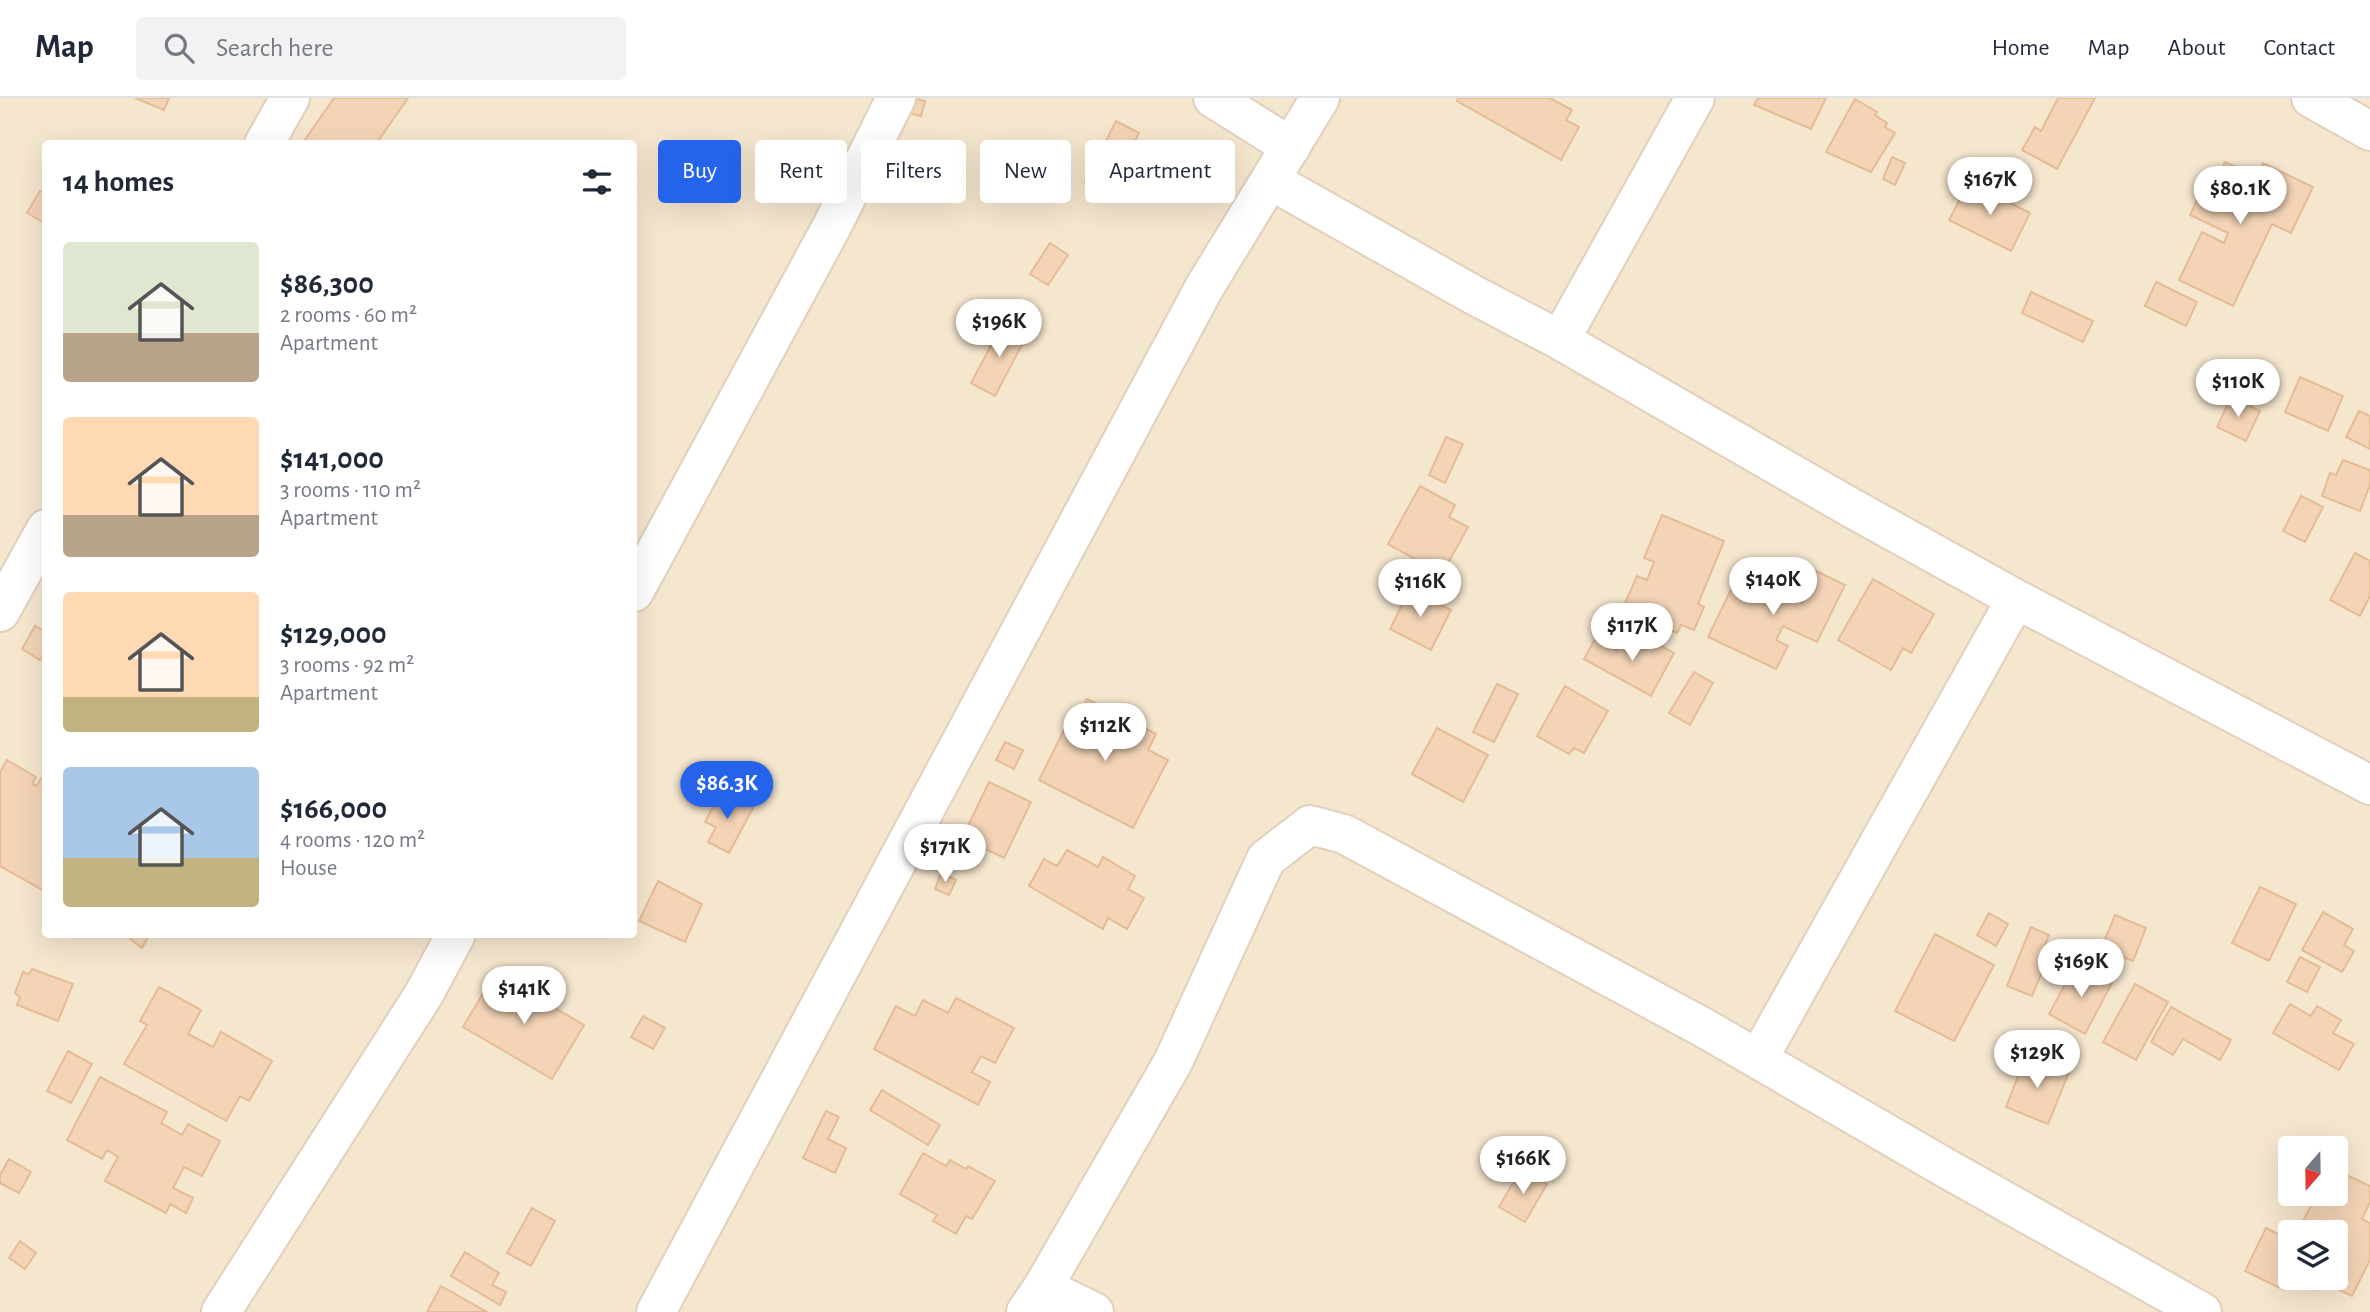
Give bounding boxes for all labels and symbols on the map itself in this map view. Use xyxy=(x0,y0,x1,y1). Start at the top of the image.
pin: $167K xyxy=(1941,158,2039,217)
pin: $80.1K xyxy=(2183,166,2297,226)
pin: $196K xyxy=(950,300,1048,359)
pin: $110K xyxy=(2189,360,2287,419)
pin: $140K xyxy=(1724,558,1822,617)
pin: $116K xyxy=(1371,560,1469,619)
pin: $117K xyxy=(1583,603,1681,663)
pin: $112K xyxy=(1056,704,1154,763)
pin: $86.3K xyxy=(670,762,784,821)
pin: $171K xyxy=(896,824,994,884)
pin: $169K xyxy=(2032,940,2130,999)
pin: $141K xyxy=(475,967,573,1026)
pin: $129K xyxy=(1988,1030,2086,1090)
pin: $166K xyxy=(1474,1136,1572,1196)
north arrow xyxy=(2278,1136,2348,1206)

